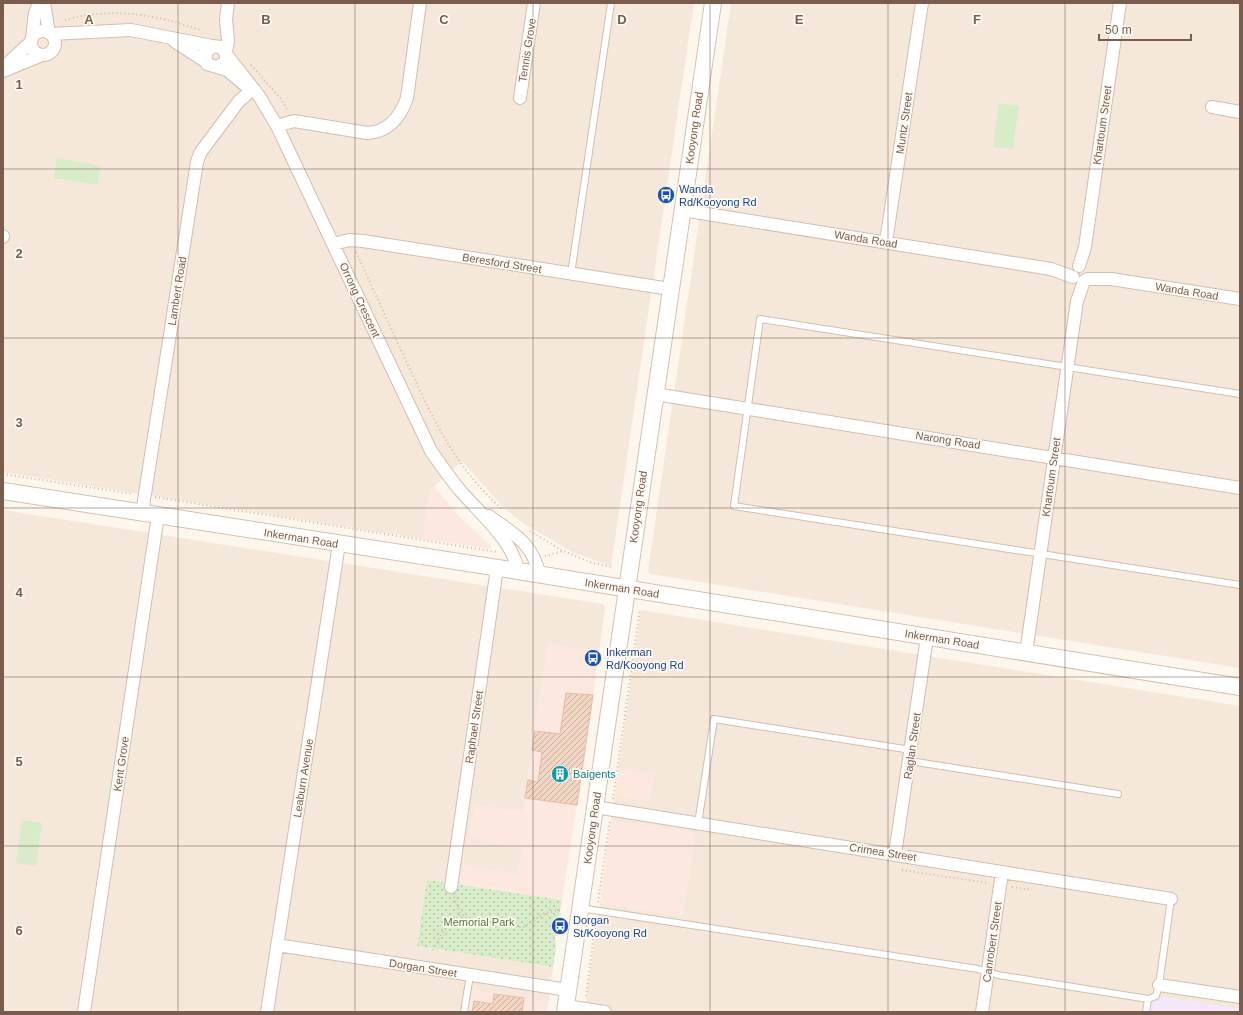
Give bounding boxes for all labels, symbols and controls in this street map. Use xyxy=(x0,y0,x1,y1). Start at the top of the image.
text: A xyxy=(84,12,94,27)
text: B xyxy=(261,12,271,27)
text: C xyxy=(439,12,449,27)
text: D xyxy=(617,12,627,27)
text: E xyxy=(795,12,804,27)
text: F xyxy=(973,12,981,27)
scale bar xyxy=(1099,16,1191,42)
street label: Tennis Grove xyxy=(516,17,538,83)
text: 50 m xyxy=(1105,23,1132,37)
text: 1 xyxy=(15,77,23,92)
street label: Khartoum Street xyxy=(1090,85,1114,165)
street label: Kooyong Road xyxy=(683,91,705,165)
street label: Muntz Street xyxy=(894,91,914,155)
place label: Wanda Rd/Kooyong Rd xyxy=(679,183,757,208)
bus stop icon: Wanda Rd/Kooyong Rd xyxy=(656,185,676,205)
street label: Wanda Road xyxy=(834,228,898,250)
text: 2 xyxy=(15,246,23,261)
street label: Beresford Street xyxy=(462,251,542,275)
street label: Lambert Road xyxy=(166,256,188,326)
street label: Orrong Crescent xyxy=(337,261,383,339)
street label: Wanda Road xyxy=(1155,280,1219,302)
text: 3 xyxy=(15,415,23,430)
street label: Narong Road xyxy=(915,429,981,451)
street label: Khartoum Street xyxy=(1039,437,1063,517)
street label: Kooyong Road xyxy=(627,470,649,544)
street label: Inkerman Road xyxy=(263,526,339,550)
street label: Inkerman Road xyxy=(584,576,660,600)
text: 4 xyxy=(15,585,23,600)
street label: Inkerman Road xyxy=(904,627,980,651)
place label: Inkerman Rd/Kooyong Rd xyxy=(606,646,684,671)
bus stop icon: Inkerman Rd/Kooyong Rd xyxy=(583,648,603,668)
street label: Raphael Street xyxy=(463,690,485,764)
street label: Raglan Street xyxy=(901,712,923,780)
street label: Kent Grove xyxy=(111,736,131,792)
street label: Leaburn Avenue xyxy=(291,738,315,818)
text: 5 xyxy=(15,754,23,769)
building icon: Baigents xyxy=(550,764,570,784)
place label: Baigents xyxy=(573,768,616,780)
street label: Kooyong Road xyxy=(581,791,603,865)
street label: Crimea Street xyxy=(849,841,917,863)
street label: Canrobert Street xyxy=(980,901,1004,983)
place label: Dorgan St/Kooyong Rd xyxy=(573,914,647,939)
park label: Memorial Park xyxy=(444,916,515,928)
bus stop icon: Dorgan St/Kooyong Rd xyxy=(550,916,570,936)
text: 6 xyxy=(15,923,23,938)
street label: Dorgan Street xyxy=(388,957,458,979)

